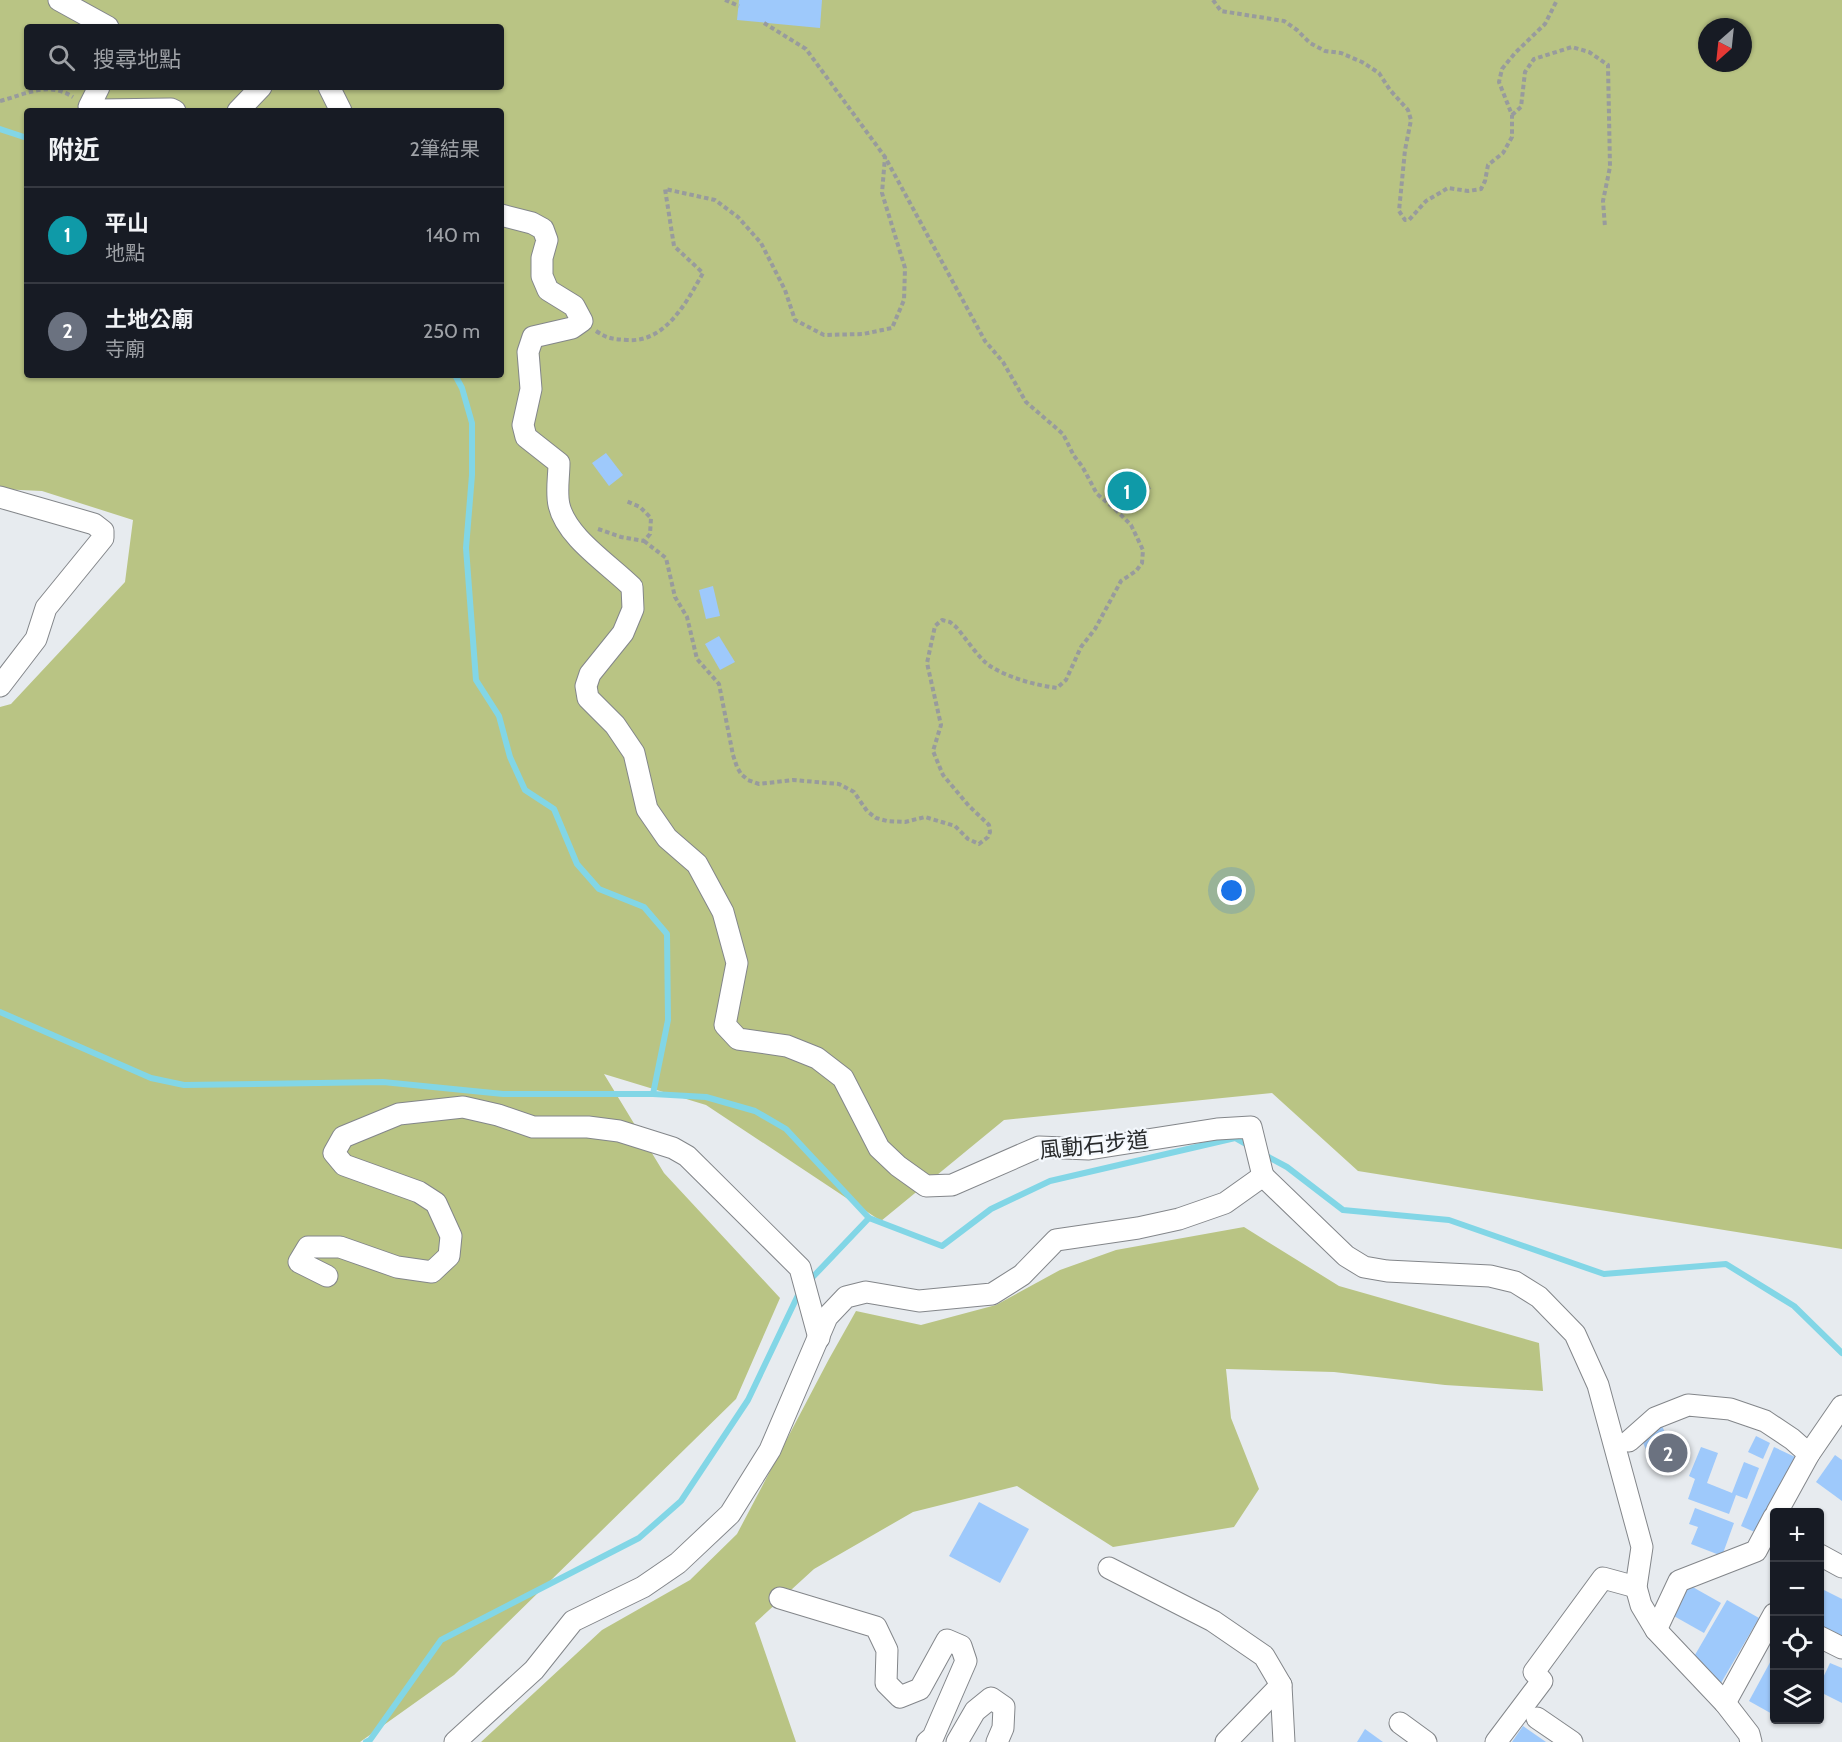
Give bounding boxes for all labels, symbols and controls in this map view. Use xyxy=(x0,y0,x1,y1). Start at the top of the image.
north arrow xyxy=(1698,18,1752,72)
search box xyxy=(24,24,504,90)
icon: search xyxy=(45,41,78,74)
text: 搜尋地點 xyxy=(93,46,181,73)
text: 附近 xyxy=(48,134,100,166)
text: 2筆結果 xyxy=(410,137,480,161)
text: 平山 xyxy=(105,210,149,237)
text: 1 xyxy=(64,223,71,247)
text: 140 m xyxy=(426,223,480,247)
text: 地點 xyxy=(105,241,145,265)
text: 土地公廟 xyxy=(105,306,193,333)
text: 2 xyxy=(62,319,73,343)
text: 250 m xyxy=(423,319,480,343)
text: 寺廟 xyxy=(105,337,145,361)
pin: 1 xyxy=(1108,468,1146,514)
your location xyxy=(1217,876,1246,905)
street label: 風動石步道 xyxy=(1038,1126,1150,1164)
pin: 2 xyxy=(1648,1430,1688,1476)
map controls xyxy=(1770,1508,1824,1724)
button: + xyxy=(1770,1508,1824,1562)
button: − xyxy=(1770,1562,1824,1616)
button: locate xyxy=(1770,1616,1824,1670)
button: layers xyxy=(1770,1670,1824,1724)

